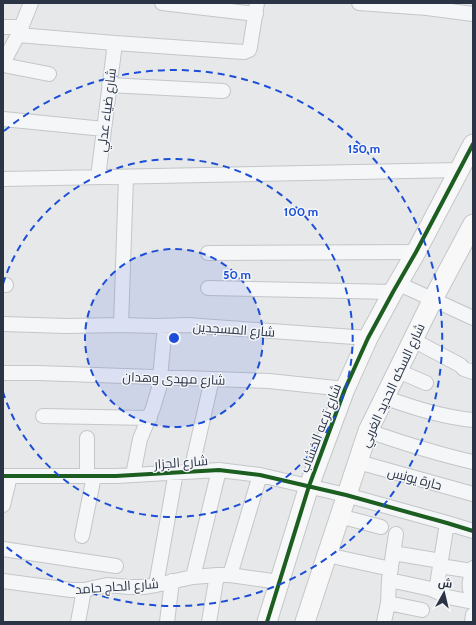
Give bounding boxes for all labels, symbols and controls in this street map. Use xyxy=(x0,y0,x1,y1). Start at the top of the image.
street label: شارع ضياء عدلي xyxy=(93,67,122,153)
text: 150 m xyxy=(348,141,380,156)
text: 100 m xyxy=(284,204,318,219)
text: 50 m xyxy=(223,267,251,282)
street label: شارع المسجدين xyxy=(192,318,276,341)
street label: شارع السكه الحديد الغربي xyxy=(356,321,430,451)
centre of rings xyxy=(167,331,181,345)
street label: شارع مهدى وهدان xyxy=(122,368,226,389)
street label: شارع ترعه الخشاب xyxy=(296,381,345,475)
street label: شارع الجزار xyxy=(153,452,208,473)
street label: حارة يونس xyxy=(386,463,444,493)
north arrow xyxy=(424,573,464,613)
street label: شارع الحاج حامد xyxy=(75,575,159,598)
text: ش xyxy=(437,575,453,591)

